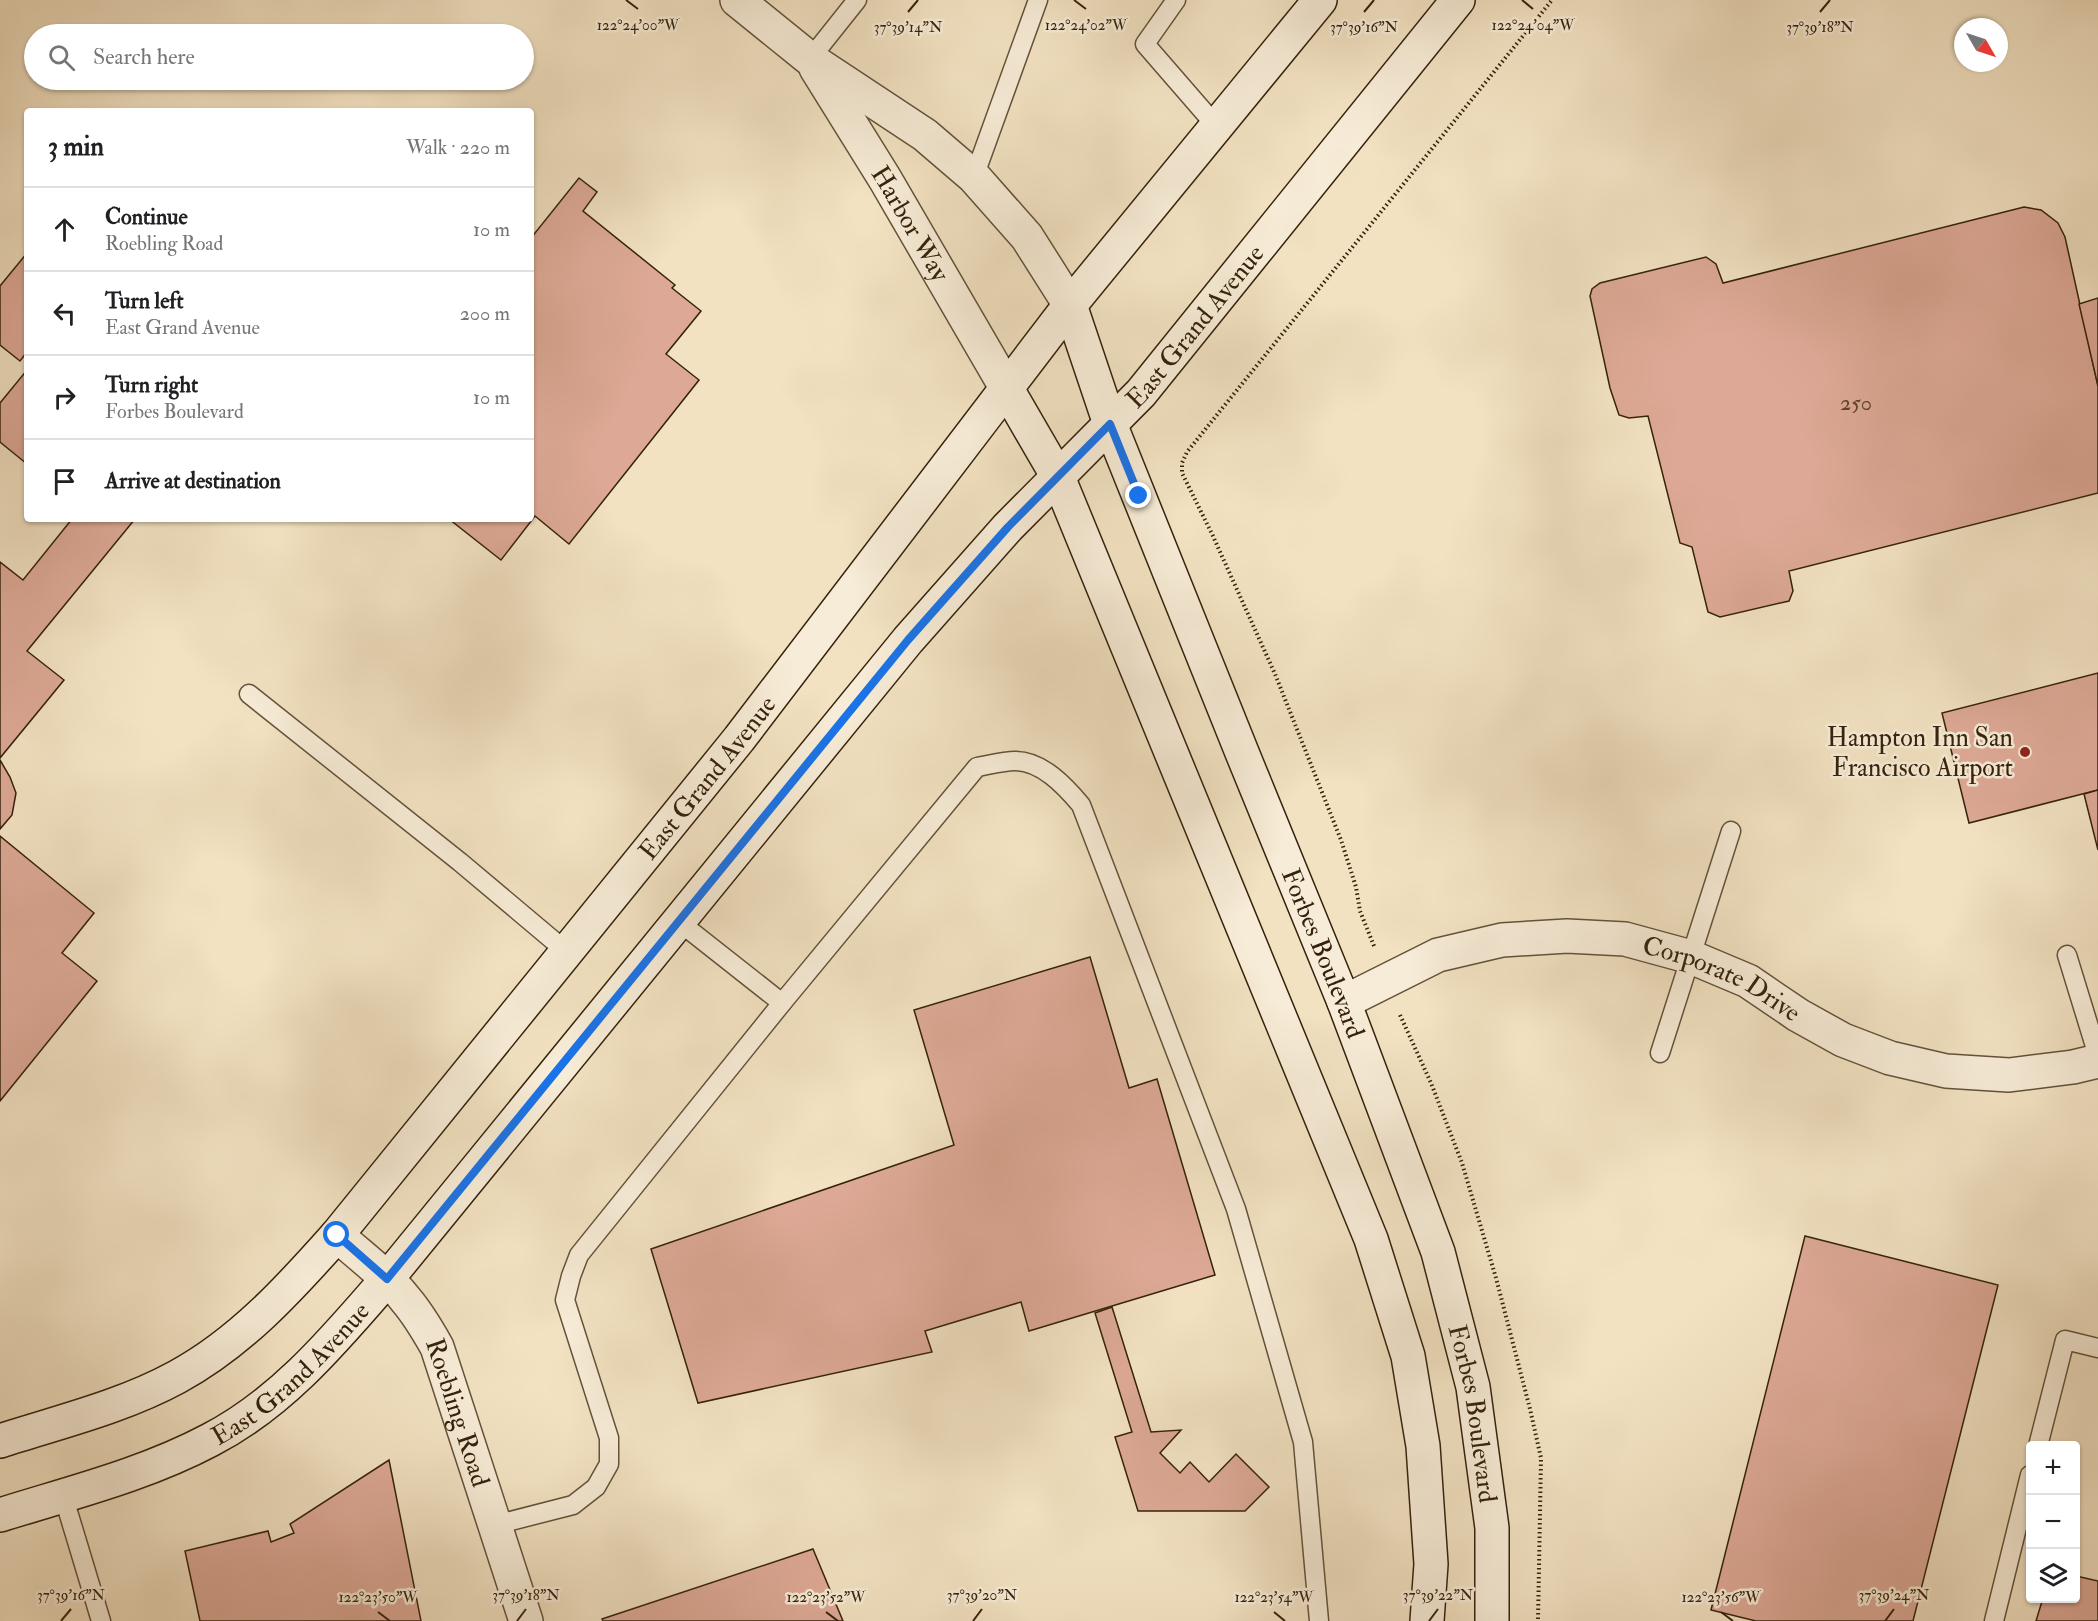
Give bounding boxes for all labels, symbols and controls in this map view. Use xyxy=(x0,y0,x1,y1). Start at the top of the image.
text: 122°24'00"W xyxy=(597,16,680,35)
text: 122°24'02"W xyxy=(1045,16,1128,35)
text: 122°24'04"W xyxy=(1492,16,1575,35)
text: 37°39'14"N xyxy=(874,18,943,37)
text: 37°39'16"N xyxy=(1330,18,1399,37)
text: 37°39'18"N xyxy=(1786,18,1854,37)
north arrow xyxy=(1954,18,2008,72)
search box xyxy=(24,24,534,90)
icon: search xyxy=(45,41,78,74)
text: Search here xyxy=(93,43,195,71)
text: 3 min xyxy=(48,131,104,163)
text: Walk · 220 m xyxy=(406,135,510,160)
street label: Harbor Way xyxy=(864,160,956,288)
text: Continue xyxy=(105,203,188,231)
icon: ahead xyxy=(48,213,81,246)
text: 10 m xyxy=(473,217,510,242)
text: Roebling Road xyxy=(105,231,223,256)
street label: East Grand Avenue xyxy=(1120,238,1271,416)
text: Turn left xyxy=(105,287,184,315)
icon: left xyxy=(48,297,81,330)
text: 200 m xyxy=(460,301,510,326)
text: East Grand Avenue xyxy=(105,315,260,340)
text: Turn right xyxy=(105,371,198,399)
icon: right xyxy=(48,381,81,414)
text: 10 m xyxy=(473,385,510,410)
house number: 250 xyxy=(1840,389,1872,417)
text: Forbes Boulevard xyxy=(105,399,244,424)
icon: arrive xyxy=(48,465,81,498)
text: Arrive at destination xyxy=(105,467,281,495)
route end xyxy=(1125,482,1151,508)
street label: East Grand Avenue xyxy=(632,689,783,867)
place label: Hampton Inn San Francisco Airport xyxy=(1827,722,2013,785)
marker: Hampton Inn San Francisco Airport xyxy=(2018,745,2032,759)
street label: Forbes Boulevard xyxy=(1274,864,1371,1043)
street label: Corporate Drive xyxy=(1639,930,1807,1029)
route start xyxy=(323,1221,349,1247)
street label: East Grand Avenue xyxy=(206,1296,377,1453)
street label: Forbes Boulevard xyxy=(1440,1321,1503,1505)
street label: Roebling Road xyxy=(418,1334,496,1491)
map controls xyxy=(2026,1441,2080,1603)
button: + xyxy=(2026,1441,2080,1495)
button: − xyxy=(2026,1495,2080,1549)
button: layers xyxy=(2026,1549,2080,1603)
text: 37°39'16"N xyxy=(37,1586,106,1605)
text: 37°39'18"N xyxy=(492,1586,560,1605)
text: 37°39'20"N xyxy=(947,1586,1018,1605)
text: 37°39'22"N xyxy=(1403,1586,1474,1605)
text: 37°39'24"N xyxy=(1859,1586,1930,1605)
text: 122°23'50"W xyxy=(338,1588,418,1607)
text: 122°23'52"W xyxy=(786,1588,866,1607)
text: 122°23'54"W xyxy=(1234,1588,1314,1607)
text: 122°23'56"W xyxy=(1682,1588,1761,1607)

